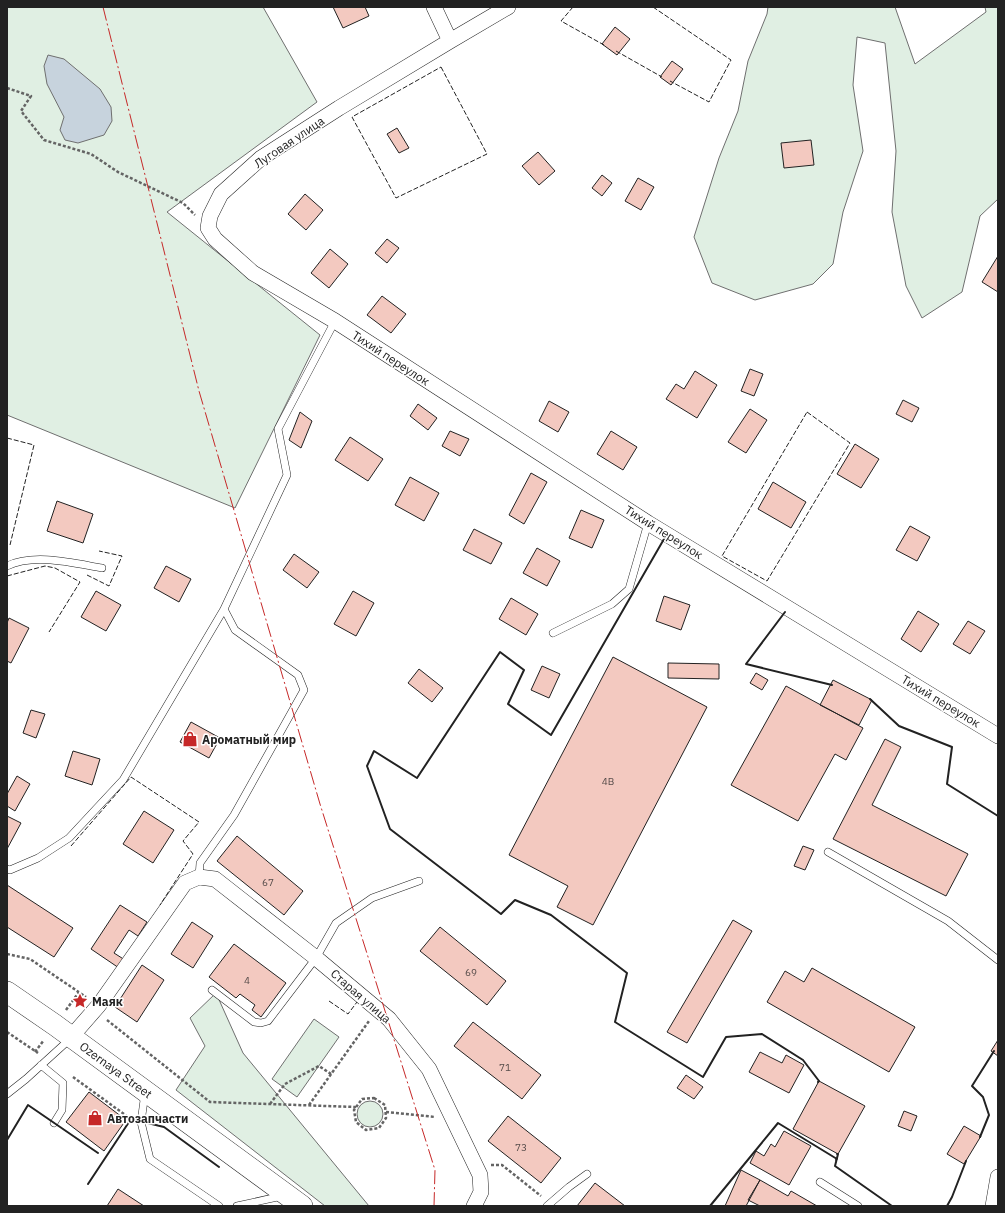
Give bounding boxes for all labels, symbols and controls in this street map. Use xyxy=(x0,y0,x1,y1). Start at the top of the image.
street label: Луговая улица xyxy=(251,113,327,171)
street label: Тихий переулок xyxy=(349,327,433,389)
street label: Тихий переулок xyxy=(622,502,706,562)
street label: Тихий переулок xyxy=(899,672,983,731)
shop icon: Ароматный мир xyxy=(181,730,199,748)
place label: Ароматный мир xyxy=(202,732,296,747)
house number: 4В xyxy=(602,775,614,788)
house number: 67 xyxy=(262,876,274,889)
street label: Старая улица xyxy=(328,966,395,1027)
house number: 69 xyxy=(465,966,477,979)
house number: 4 xyxy=(244,974,250,987)
place icon: Маяк xyxy=(71,992,89,1010)
place label: Маяк xyxy=(92,994,123,1009)
street label: Ozernaya Street xyxy=(77,1039,155,1101)
house number: 71 xyxy=(499,1061,511,1074)
shop icon: Автозапчасти xyxy=(86,1109,104,1127)
place label: Автозапчасти xyxy=(107,1111,188,1126)
house number: 73 xyxy=(515,1141,527,1154)

